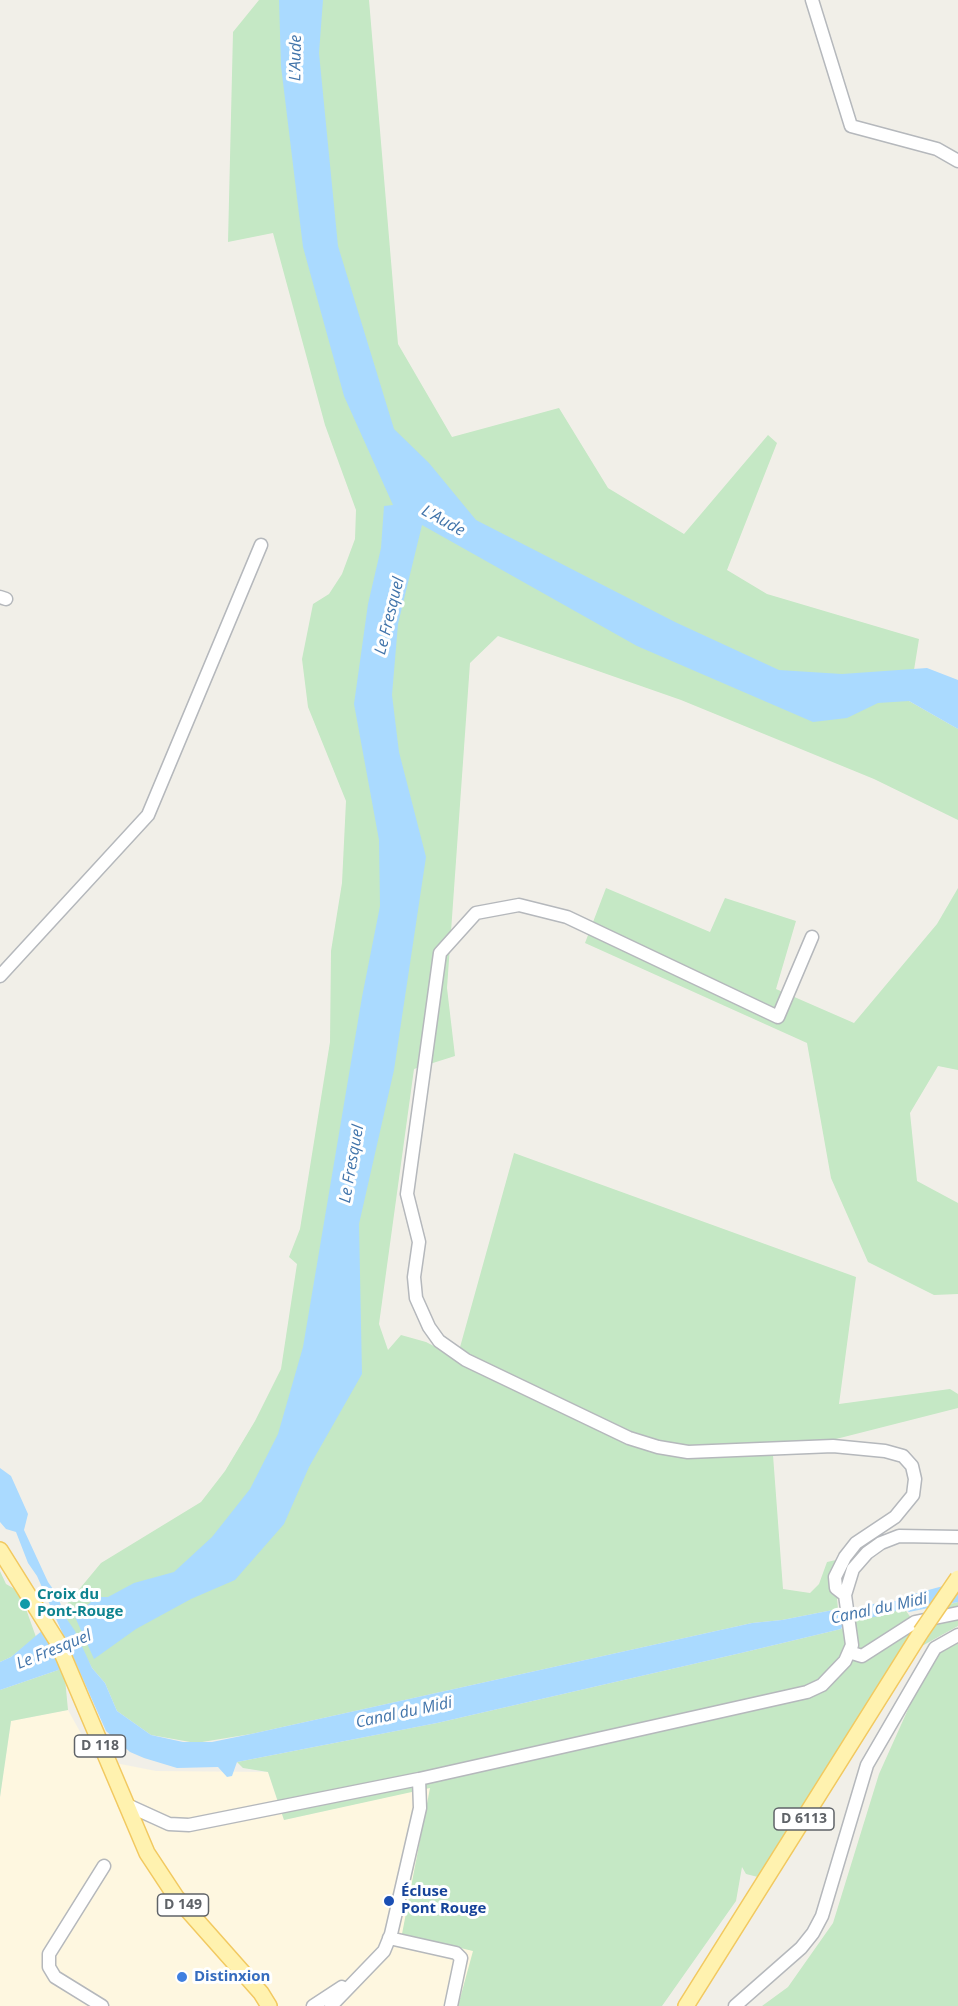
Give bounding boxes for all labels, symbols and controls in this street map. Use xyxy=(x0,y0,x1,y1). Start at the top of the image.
water label: L'Aude xyxy=(286,35,306,81)
water label: L'Aude xyxy=(418,501,468,541)
water label: Le Fresquel xyxy=(371,575,409,657)
water label: Le Fresquel xyxy=(336,1123,368,1205)
place label: Croix du Pont-Rouge xyxy=(37,1586,123,1621)
water label: Canal du Midi xyxy=(829,1589,929,1629)
marker: Croix du Pont-Rouge xyxy=(18,1597,32,1611)
water label: Le Fresquel xyxy=(14,1626,94,1674)
water label: Canal du Midi xyxy=(354,1693,454,1733)
road number: D 118 xyxy=(74,1735,126,1757)
road number: D 6113 xyxy=(774,1808,834,1830)
place label: Écluse Pont Rouge xyxy=(401,1883,486,1918)
road number: D 149 xyxy=(158,1894,208,1916)
marker: Écluse Pont Rouge xyxy=(382,1894,396,1908)
place label: Distinxion xyxy=(194,1968,270,1986)
marker: Distinxion xyxy=(175,1970,189,1984)

